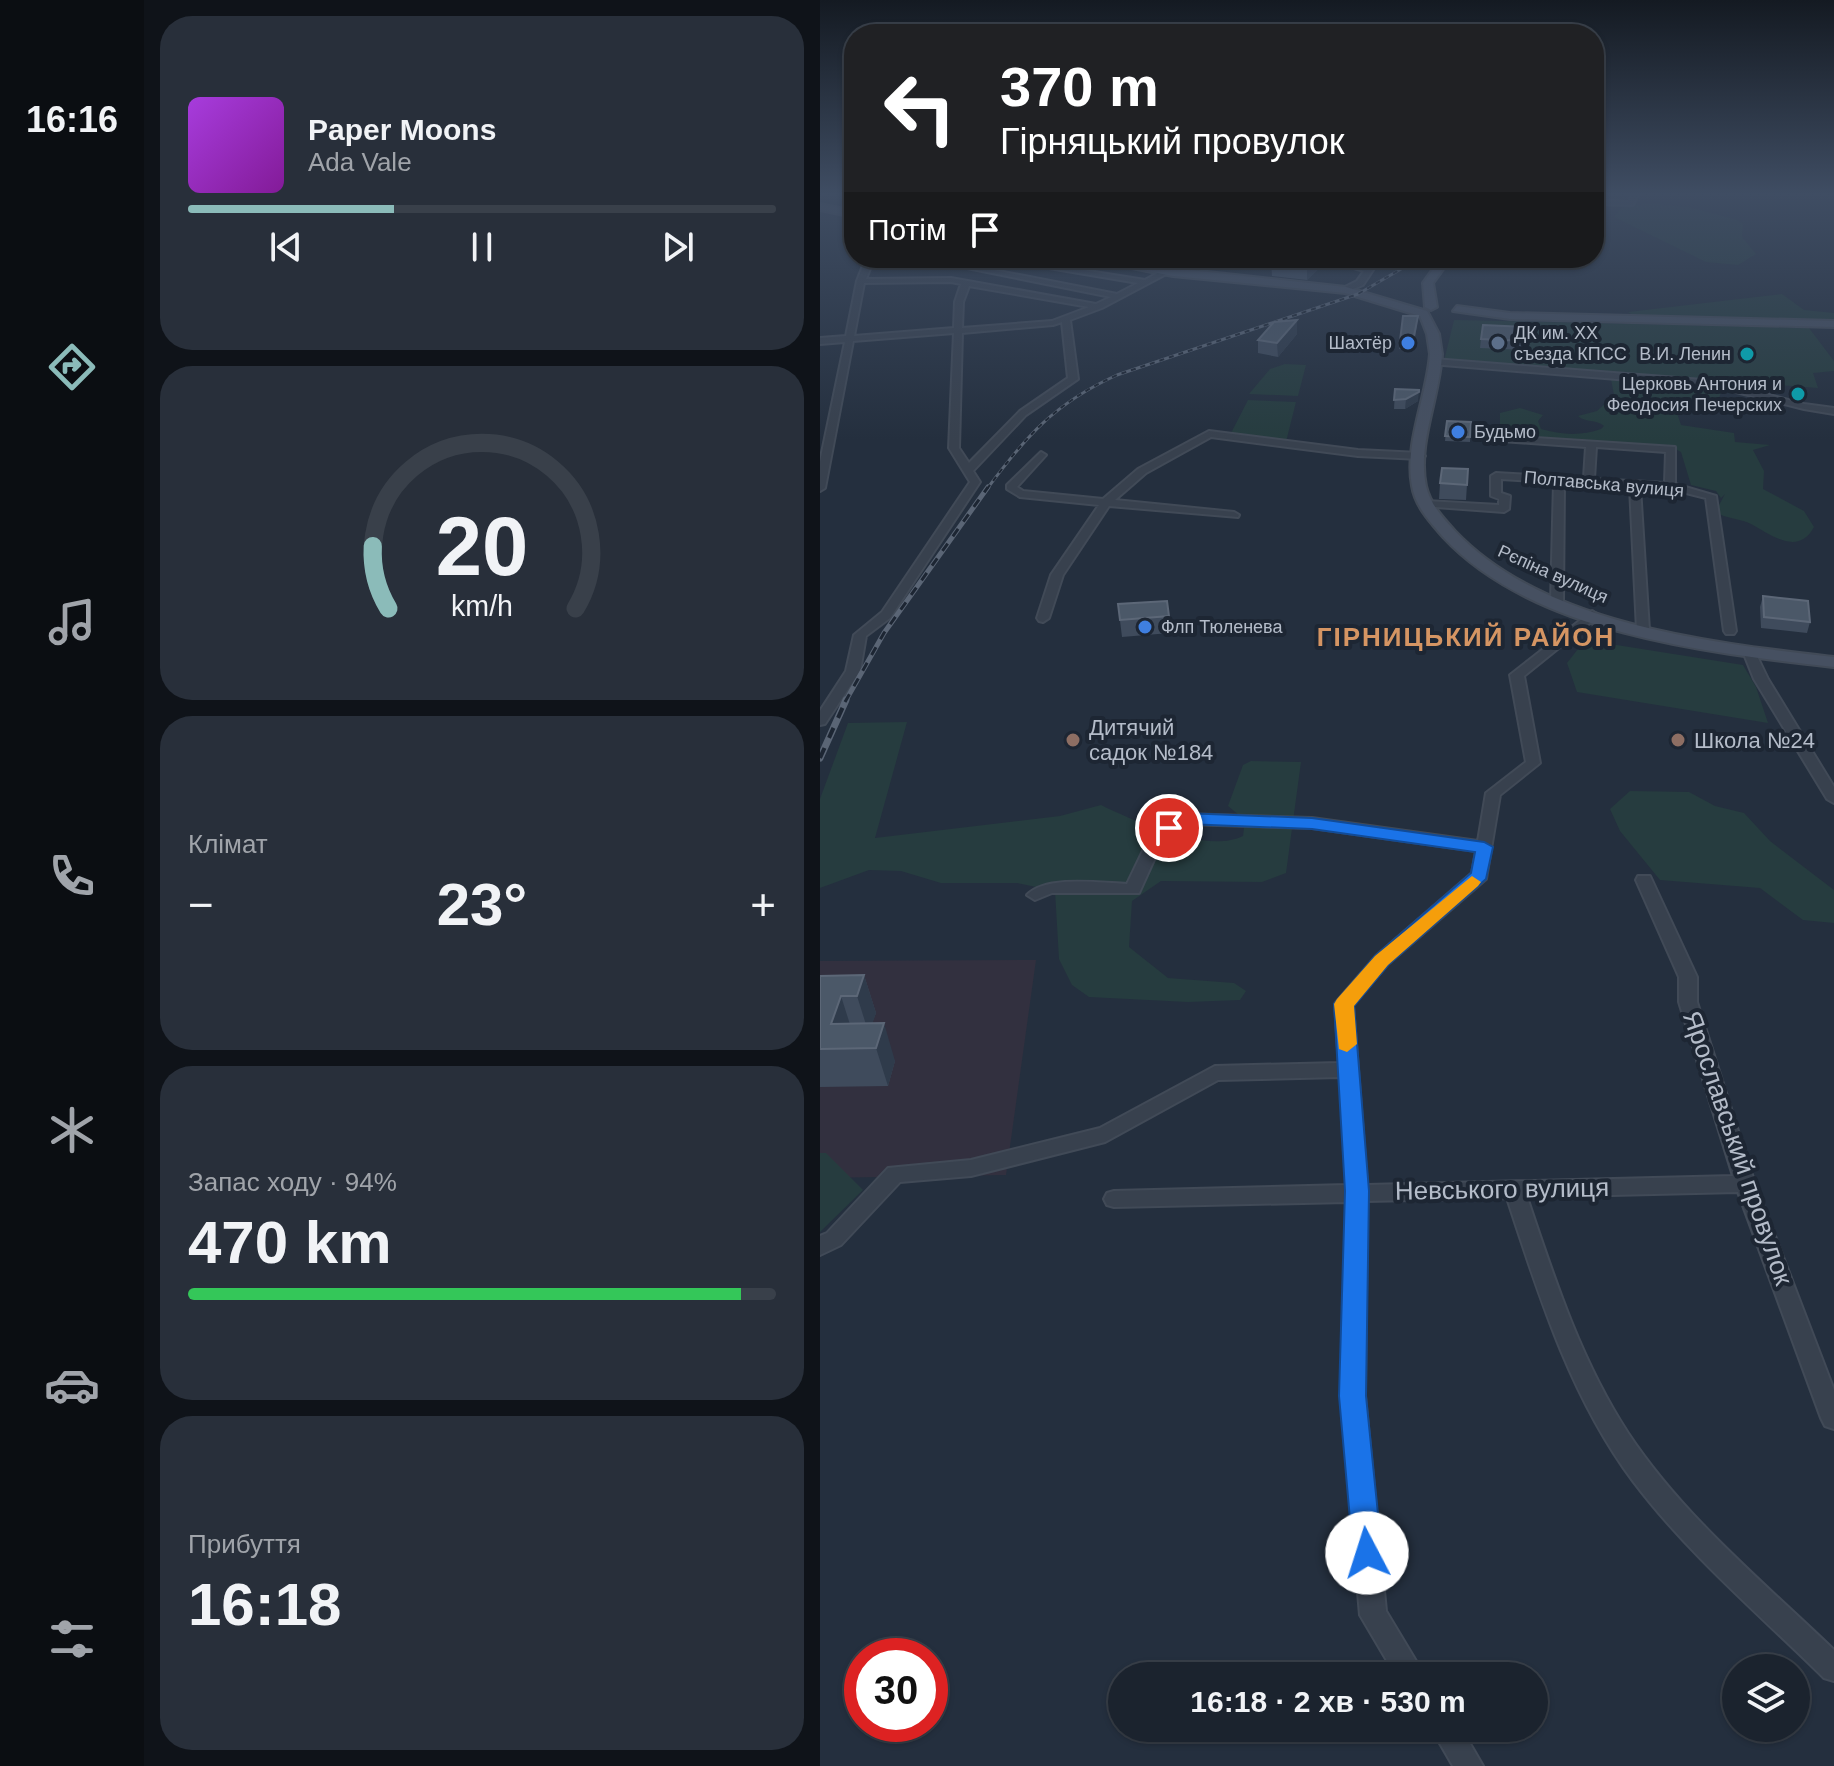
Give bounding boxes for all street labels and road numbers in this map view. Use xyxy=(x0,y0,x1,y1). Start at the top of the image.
street label: Полтавська вулиця xyxy=(1523,467,1685,501)
street label: Рєпіна вулиця xyxy=(1495,541,1611,607)
street label: Ярославський провулок xyxy=(1677,1007,1799,1290)
street label: Невського вулиця xyxy=(1395,1172,1609,1206)

